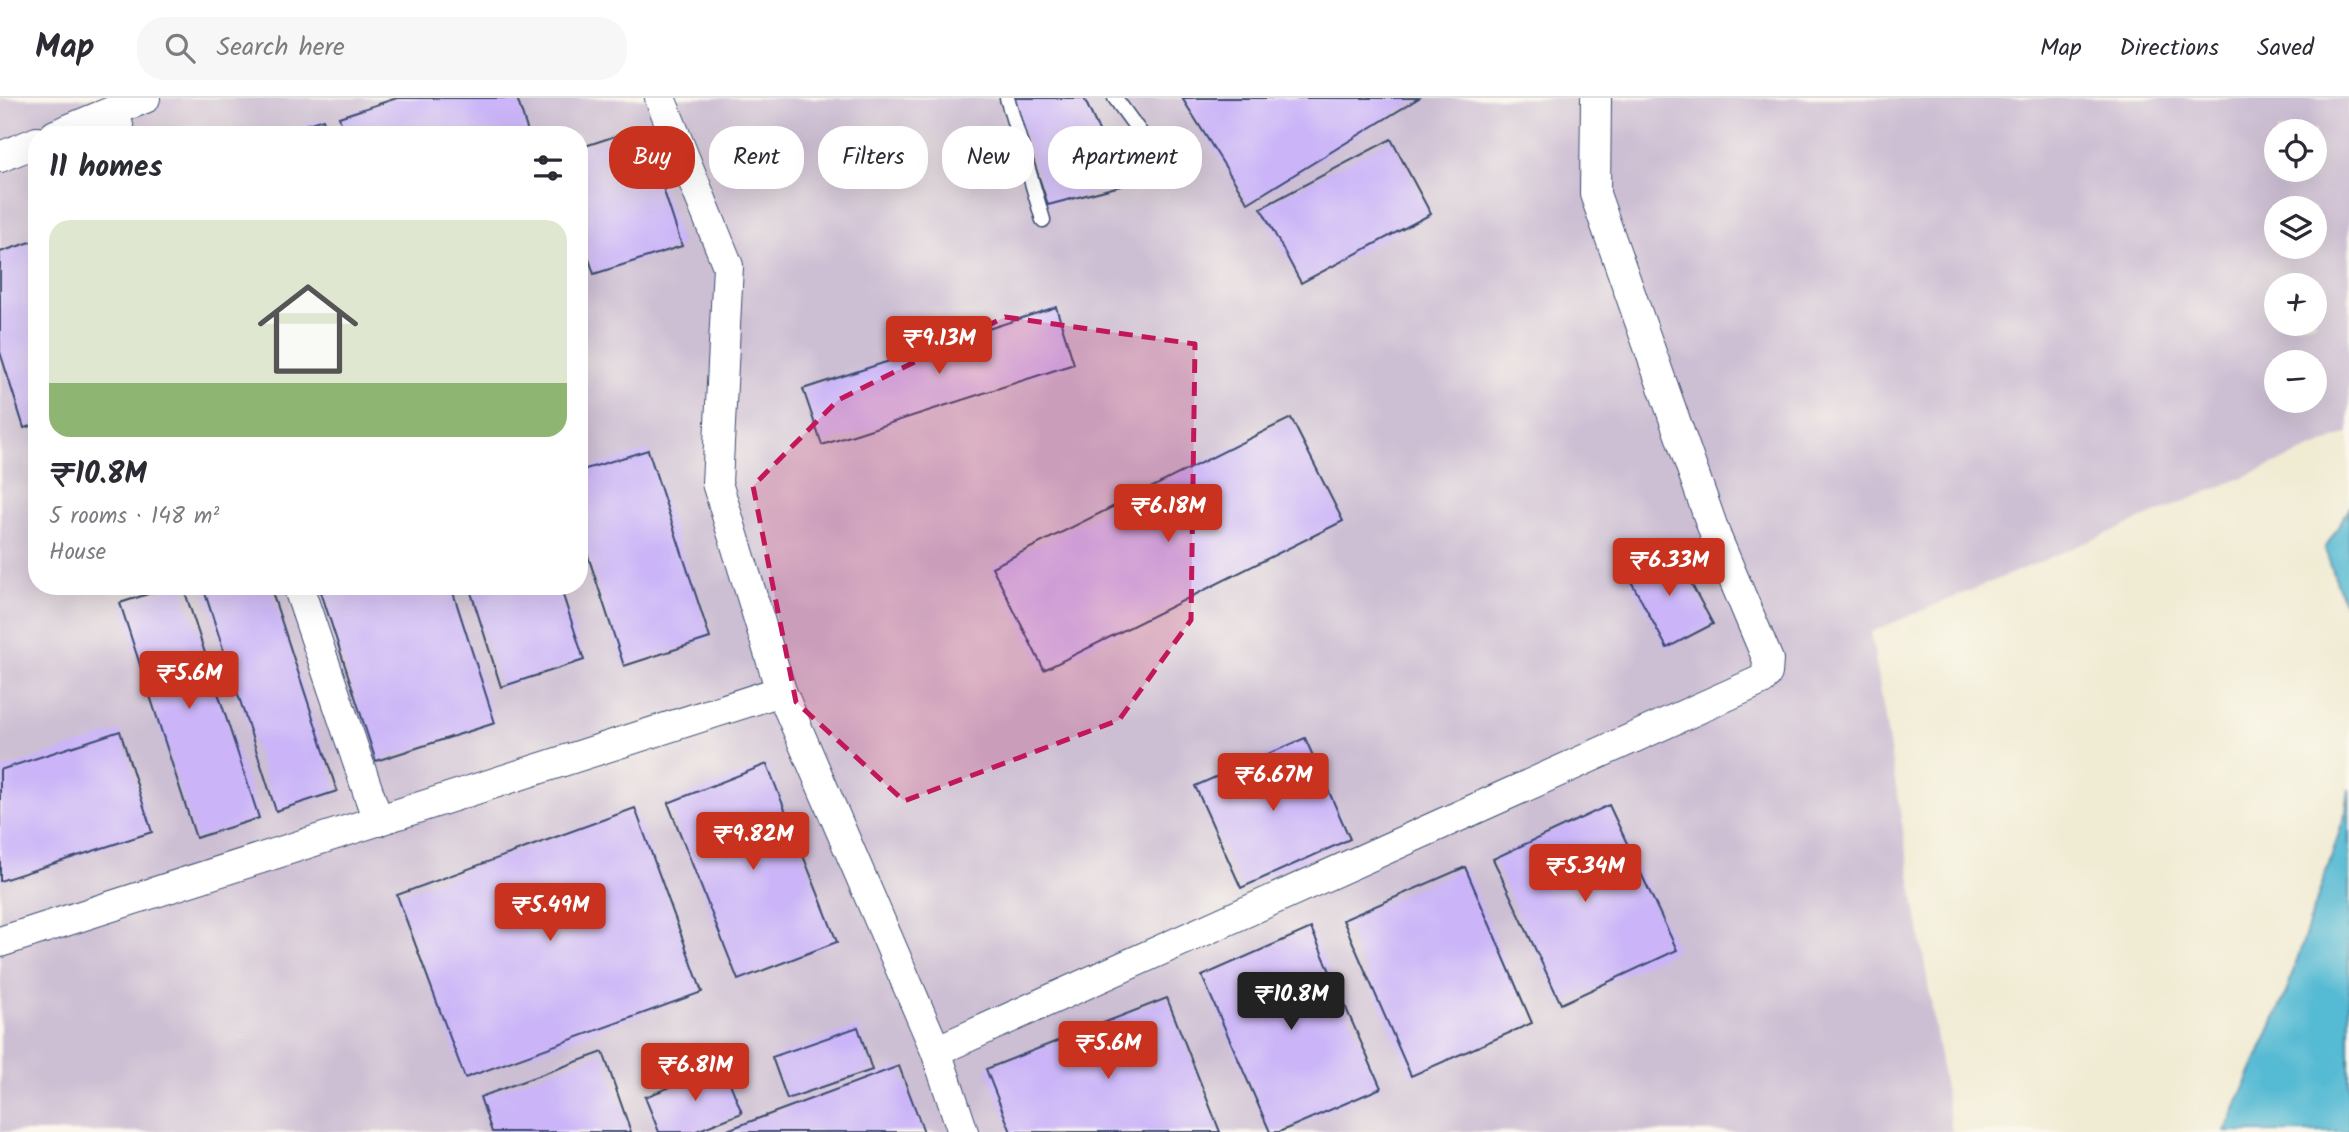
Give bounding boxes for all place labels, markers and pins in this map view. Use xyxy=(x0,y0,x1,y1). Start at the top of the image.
pin: ₹9.13M xyxy=(882,316,996,376)
pin: ₹6.18M xyxy=(1111,484,1225,544)
pin: ₹6.33M xyxy=(1612,538,1726,598)
pin: ₹5.6M xyxy=(140,652,238,711)
pin: ₹6.67M xyxy=(1216,754,1330,813)
pin: ₹9.82M xyxy=(696,812,810,872)
pin: ₹5.34M xyxy=(1528,844,1642,904)
pin: ₹5.49M xyxy=(493,884,607,943)
pin: ₹10.8M xyxy=(1234,972,1348,1032)
pin: ₹5.6M xyxy=(1059,1021,1157,1081)
pin: ₹6.81M xyxy=(638,1044,752,1103)

